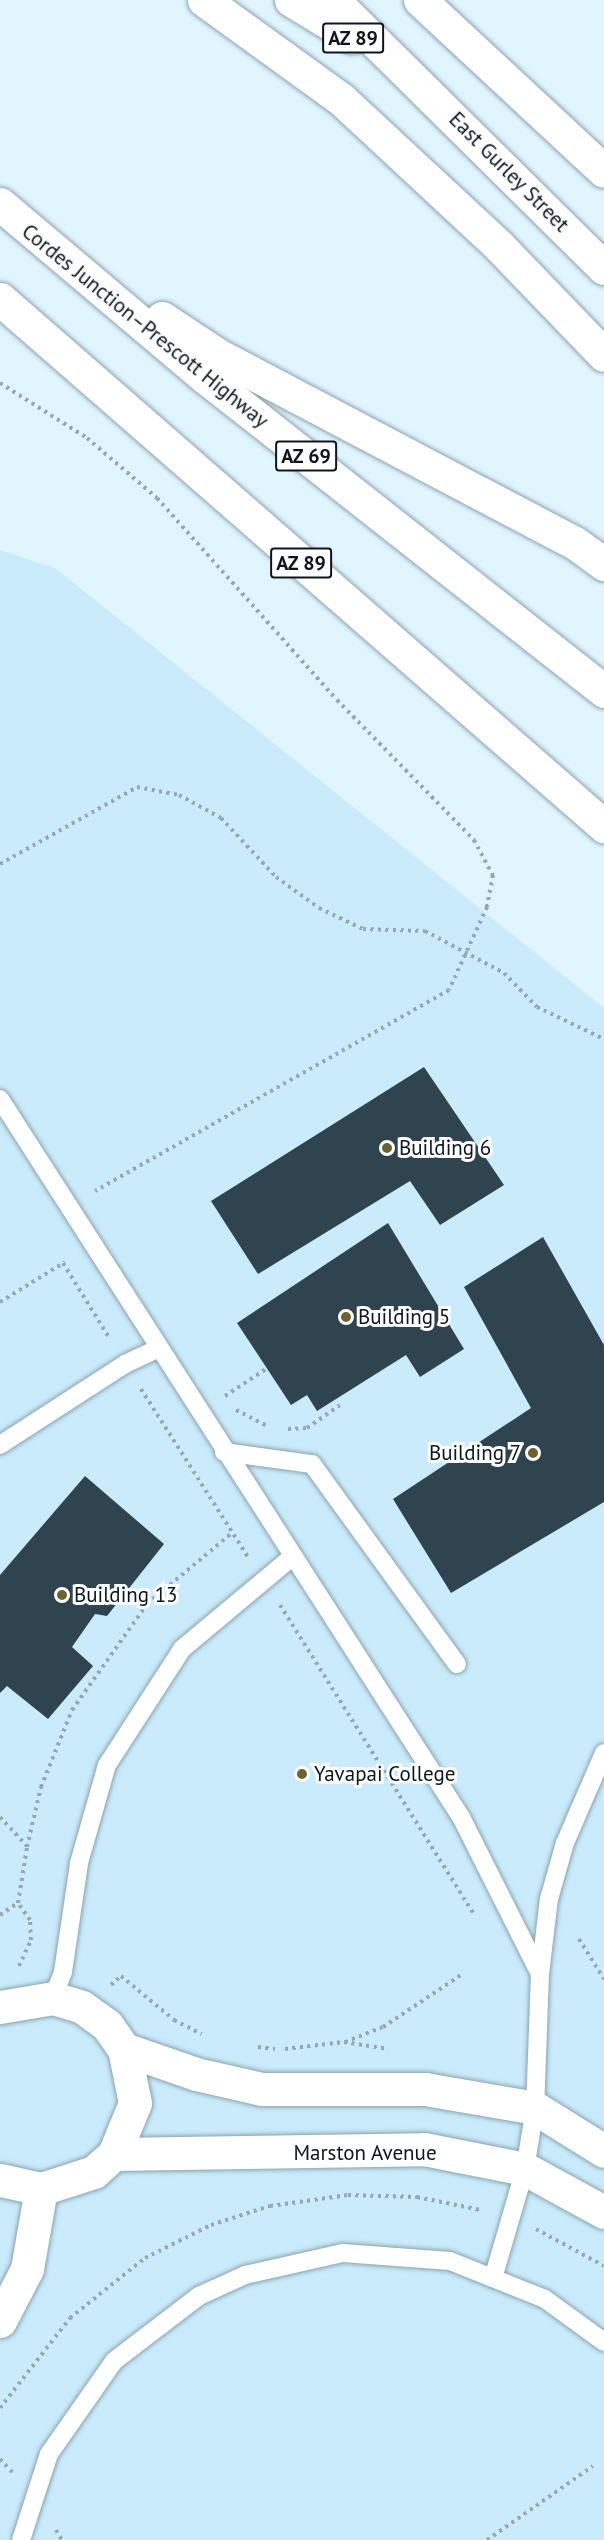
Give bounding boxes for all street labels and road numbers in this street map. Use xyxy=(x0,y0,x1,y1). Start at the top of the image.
road number: AZ 89 xyxy=(322,21,385,55)
street label: East Gurley Street xyxy=(444,107,574,237)
street label: Cordes Junction–Prescott Highway xyxy=(17,219,273,433)
road number: AZ 69 xyxy=(274,439,338,473)
road number: AZ 89 xyxy=(270,546,332,580)
street label: Marston Avenue xyxy=(293,2140,437,2166)

